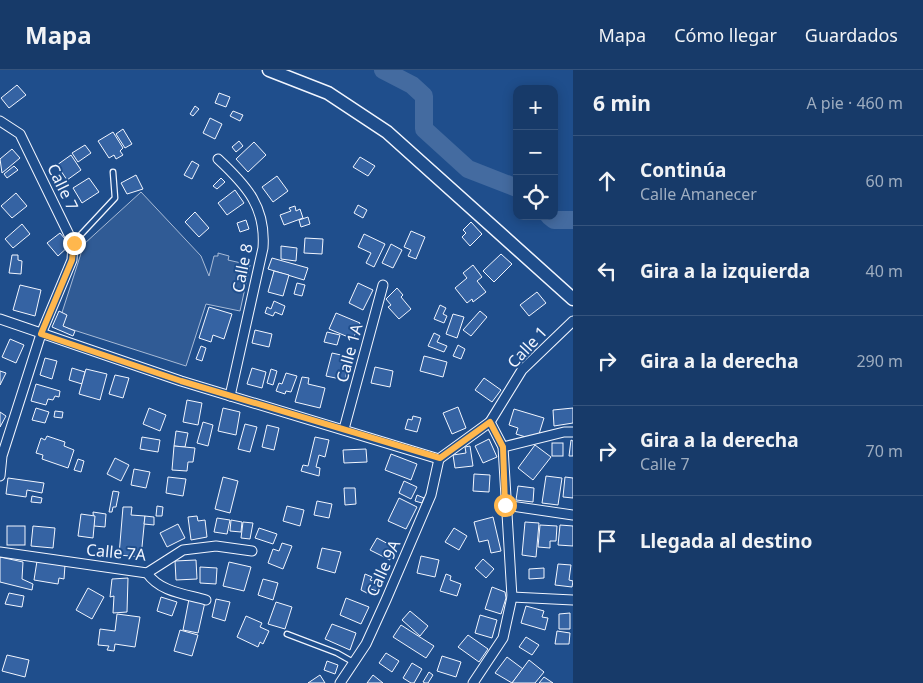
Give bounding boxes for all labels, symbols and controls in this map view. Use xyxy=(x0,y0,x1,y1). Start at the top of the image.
text: Mapa xyxy=(25,18,92,51)
text: Mapa xyxy=(599,23,646,47)
text: Cómo llegar xyxy=(674,23,777,47)
text: Guardados xyxy=(805,23,898,47)
map controls xyxy=(513,85,558,220)
button: + xyxy=(513,85,558,130)
text: 6 min xyxy=(593,89,651,117)
text: A pie · 460 m xyxy=(806,92,903,114)
button: − xyxy=(513,130,558,175)
text: Continúa xyxy=(640,157,726,183)
street label: Calle 7 xyxy=(42,160,84,214)
icon: ahead xyxy=(593,167,621,195)
text: 60 m xyxy=(866,170,903,192)
button: locate xyxy=(513,175,558,220)
text: Calle Amanecer xyxy=(640,183,757,205)
route end xyxy=(63,232,86,255)
street label: Calle 8 xyxy=(226,242,258,294)
icon: left xyxy=(593,257,621,285)
text: Gira a la izquierda xyxy=(640,258,810,284)
text: 40 m xyxy=(866,260,903,282)
street label: Calle 1A xyxy=(331,320,368,385)
street label: Calle 1 xyxy=(502,321,552,373)
icon: right xyxy=(593,347,621,375)
text: Gira a la derecha xyxy=(640,348,799,374)
text: 290 m xyxy=(856,350,903,372)
text: Gira a la derecha xyxy=(640,427,799,453)
icon: right xyxy=(593,437,621,465)
text: 70 m xyxy=(866,440,903,462)
text: Calle 7 xyxy=(640,453,690,475)
route start xyxy=(494,494,517,517)
icon: arrive xyxy=(593,527,621,555)
text: Llegada al destino xyxy=(640,528,812,554)
street label: Calle 9A xyxy=(361,535,406,600)
street label: Calle 7A xyxy=(85,538,148,566)

